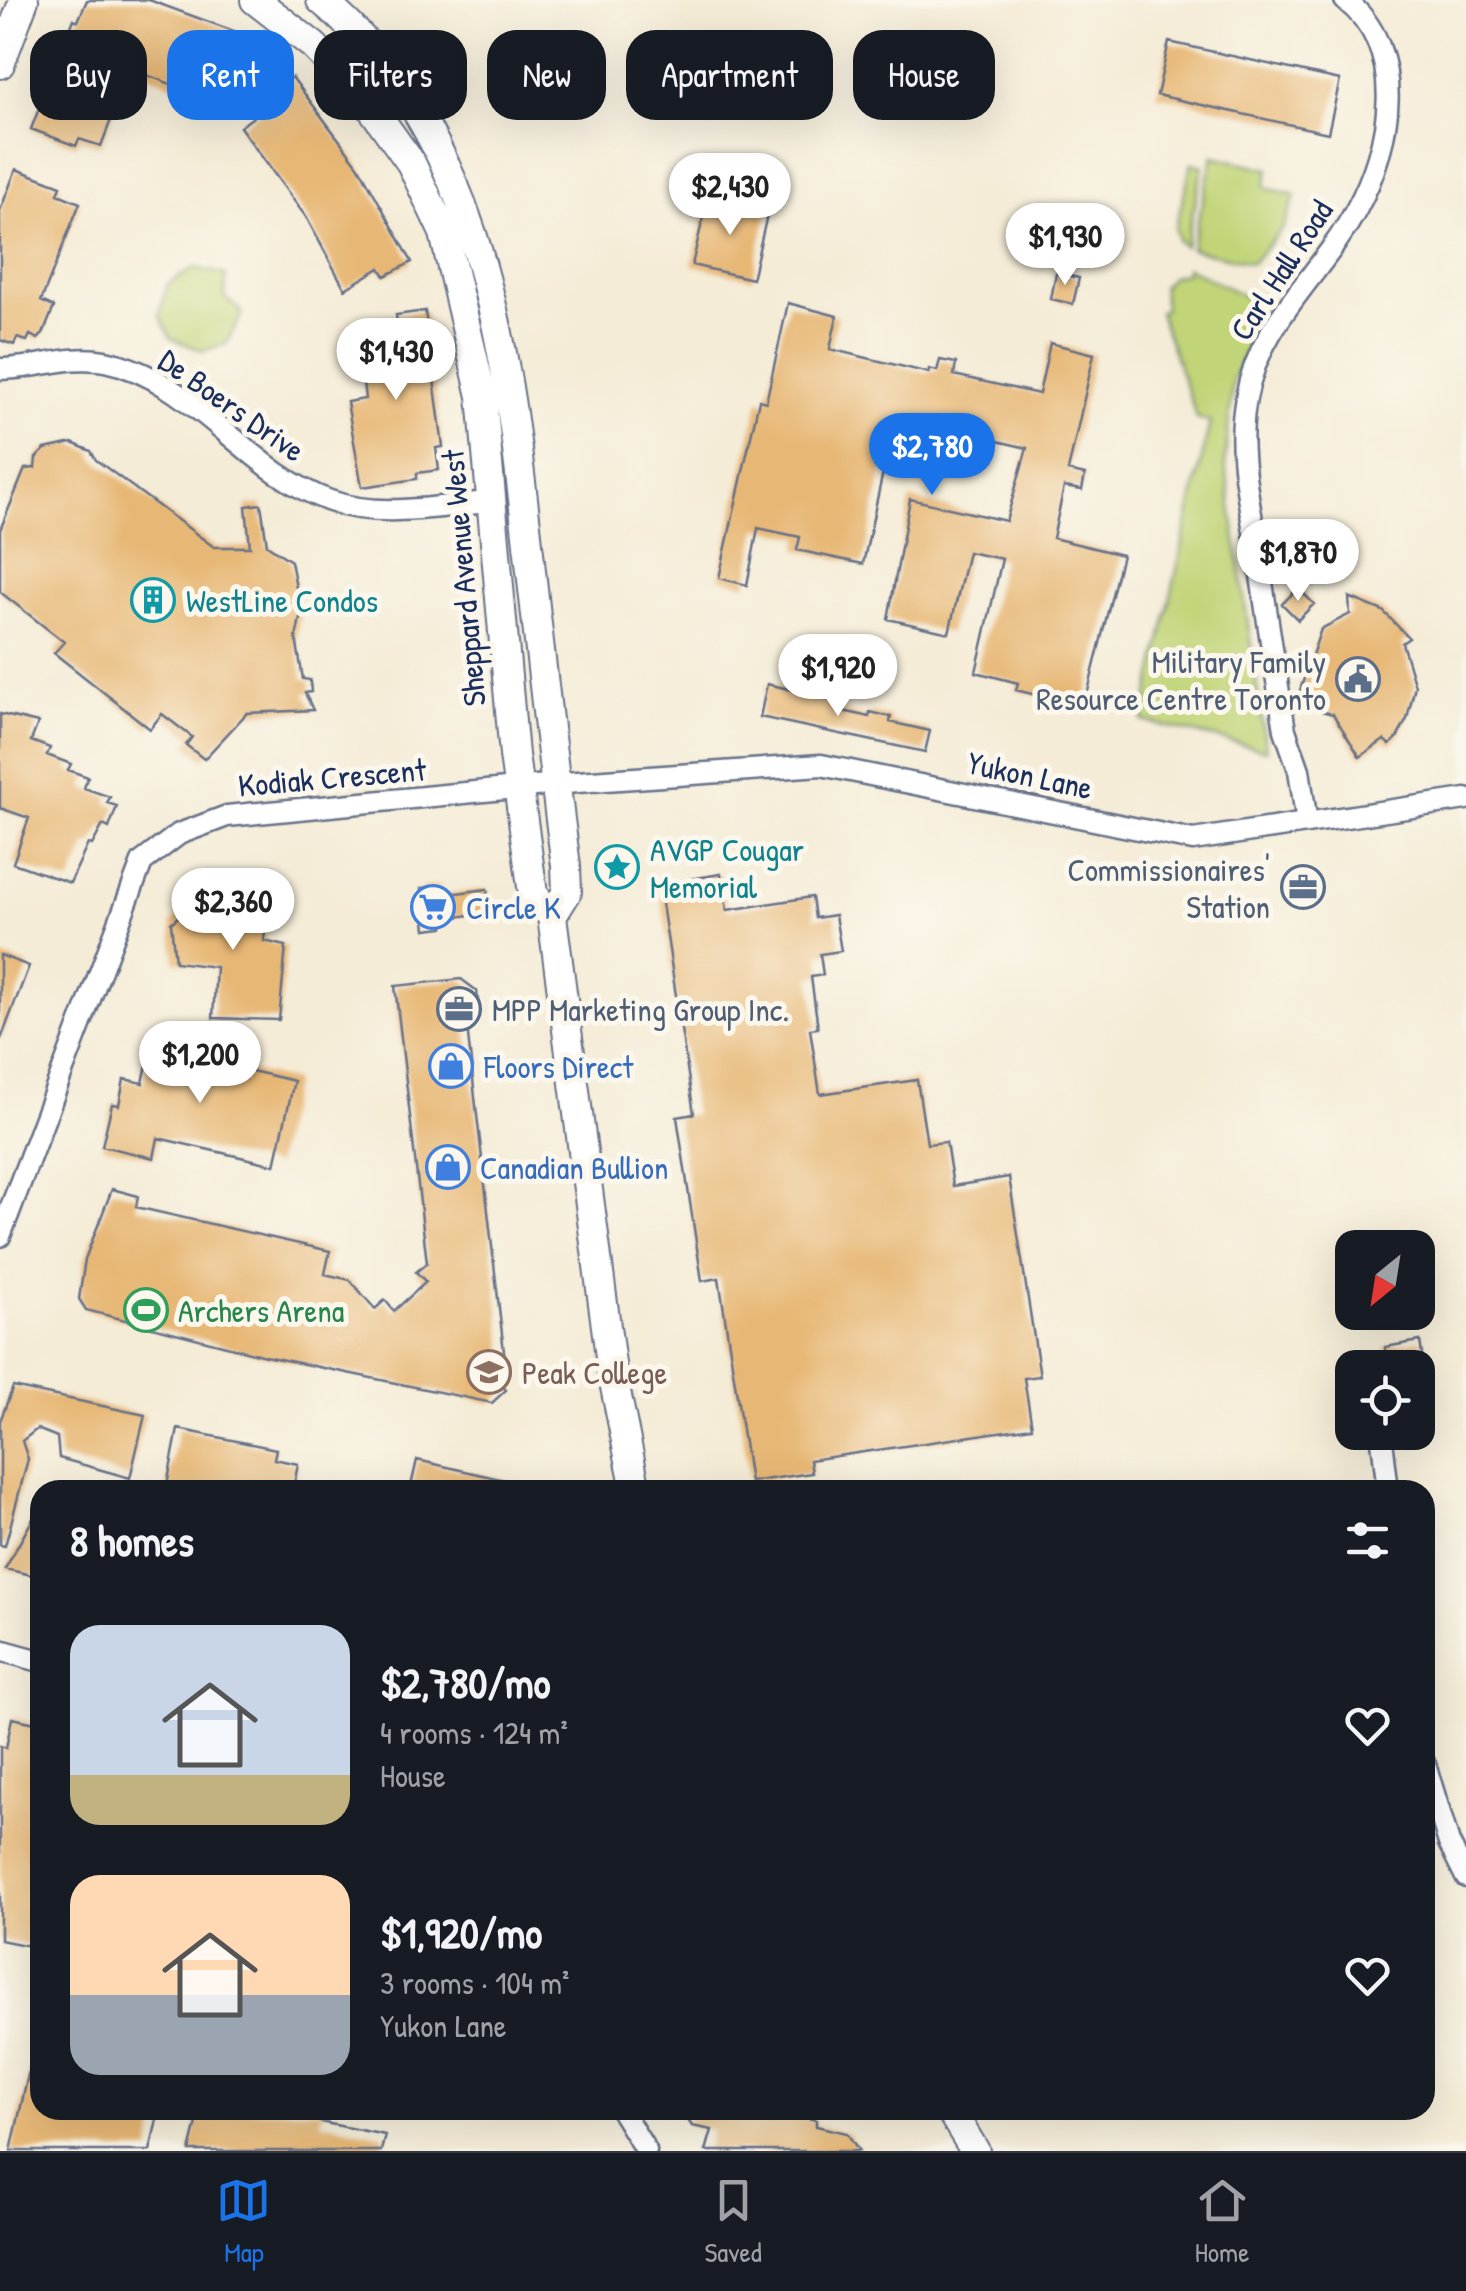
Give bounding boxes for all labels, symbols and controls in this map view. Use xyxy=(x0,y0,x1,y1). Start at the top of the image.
chip: Buy xyxy=(30,30,147,120)
chip: Rent xyxy=(167,30,294,120)
chip: Filters xyxy=(314,30,467,120)
chip: New xyxy=(487,30,606,120)
chip: Apartment xyxy=(626,30,833,120)
chip: House xyxy=(853,30,995,120)
pin: $2,430 xyxy=(649,153,811,238)
text: $2,430 xyxy=(691,164,769,207)
street label: Carl Hall Road xyxy=(1220,191,1342,349)
pin: $1,930 xyxy=(984,203,1146,288)
text: $1,930 xyxy=(1028,214,1102,257)
pin: $1,430 xyxy=(315,318,477,403)
text: $1,430 xyxy=(359,329,433,372)
street label: De Boers Drive xyxy=(150,339,314,471)
pin: $2,780 xyxy=(851,413,1013,498)
text: $2,780 xyxy=(891,424,973,467)
street label: Sheppard Avenue West xyxy=(430,447,496,708)
pin: $1,870 xyxy=(1217,519,1379,604)
text: $1,870 xyxy=(1259,530,1337,573)
building icon: WestLine Condos xyxy=(130,577,176,623)
place label: WestLine Condos xyxy=(186,579,378,622)
pin: $1,920 xyxy=(757,634,919,719)
place label: Military Family Resource Centre Toronto xyxy=(1036,640,1326,720)
text: $1,920 xyxy=(800,645,876,688)
public building icon: Military Family Resource Centre Toronto xyxy=(1335,656,1381,702)
street label: Yukon Lane xyxy=(964,741,1097,809)
street label: Kodiak Crescent xyxy=(236,747,428,807)
place label: AVGP Cougar Memorial xyxy=(650,828,804,908)
place icon: AVGP Cougar Memorial xyxy=(594,844,640,890)
place label: Commissionaires' Station xyxy=(1067,848,1270,928)
office icon: Commissionaires' Station xyxy=(1280,864,1326,910)
pin: $2,360 xyxy=(152,868,314,953)
text: $2,360 xyxy=(193,879,273,922)
supermarket icon: Circle K xyxy=(410,884,456,930)
place label: Circle K xyxy=(466,886,561,929)
office icon: MPP Marketing Group Inc. xyxy=(436,986,482,1032)
place label: MPP Marketing Group Inc. xyxy=(492,988,789,1031)
pin: $1,200 xyxy=(119,1021,281,1106)
text: $1,200 xyxy=(161,1032,239,1075)
shop icon: Floors Direct xyxy=(428,1043,474,1089)
place label: Floors Direct xyxy=(483,1045,634,1088)
shop icon: Canadian Bullion xyxy=(425,1144,471,1190)
place label: Canadian Bullion xyxy=(480,1146,668,1189)
north arrow xyxy=(1335,1230,1435,1330)
map controls xyxy=(1335,1230,1435,1450)
sports icon: Archers Arena xyxy=(123,1287,169,1333)
place label: Archers Arena xyxy=(178,1289,344,1332)
school or university icon: Peak College xyxy=(466,1349,512,1395)
button: locate xyxy=(1335,1350,1435,1450)
place label: Peak College xyxy=(522,1351,668,1394)
text: 8 homes xyxy=(70,1512,194,1569)
icon: filters xyxy=(1340,1513,1395,1568)
text: $2,780/mo xyxy=(380,1654,550,1711)
icon: home xyxy=(150,1665,270,1785)
icon: heart xyxy=(1340,1698,1395,1753)
text: 4 rooms · 124 m² xyxy=(380,1711,568,1754)
text: House xyxy=(380,1754,446,1797)
text: $1,920/mo xyxy=(380,1904,542,1961)
icon: home xyxy=(150,1915,270,2035)
icon: heart xyxy=(1340,1948,1395,2003)
text: 3 rooms · 104 m² xyxy=(380,1961,569,2004)
text: Yukon Lane xyxy=(380,2004,507,2047)
tab: Map xyxy=(216,2173,271,2271)
tab: Saved xyxy=(704,2173,762,2271)
tab: Home xyxy=(1195,2173,1250,2271)

